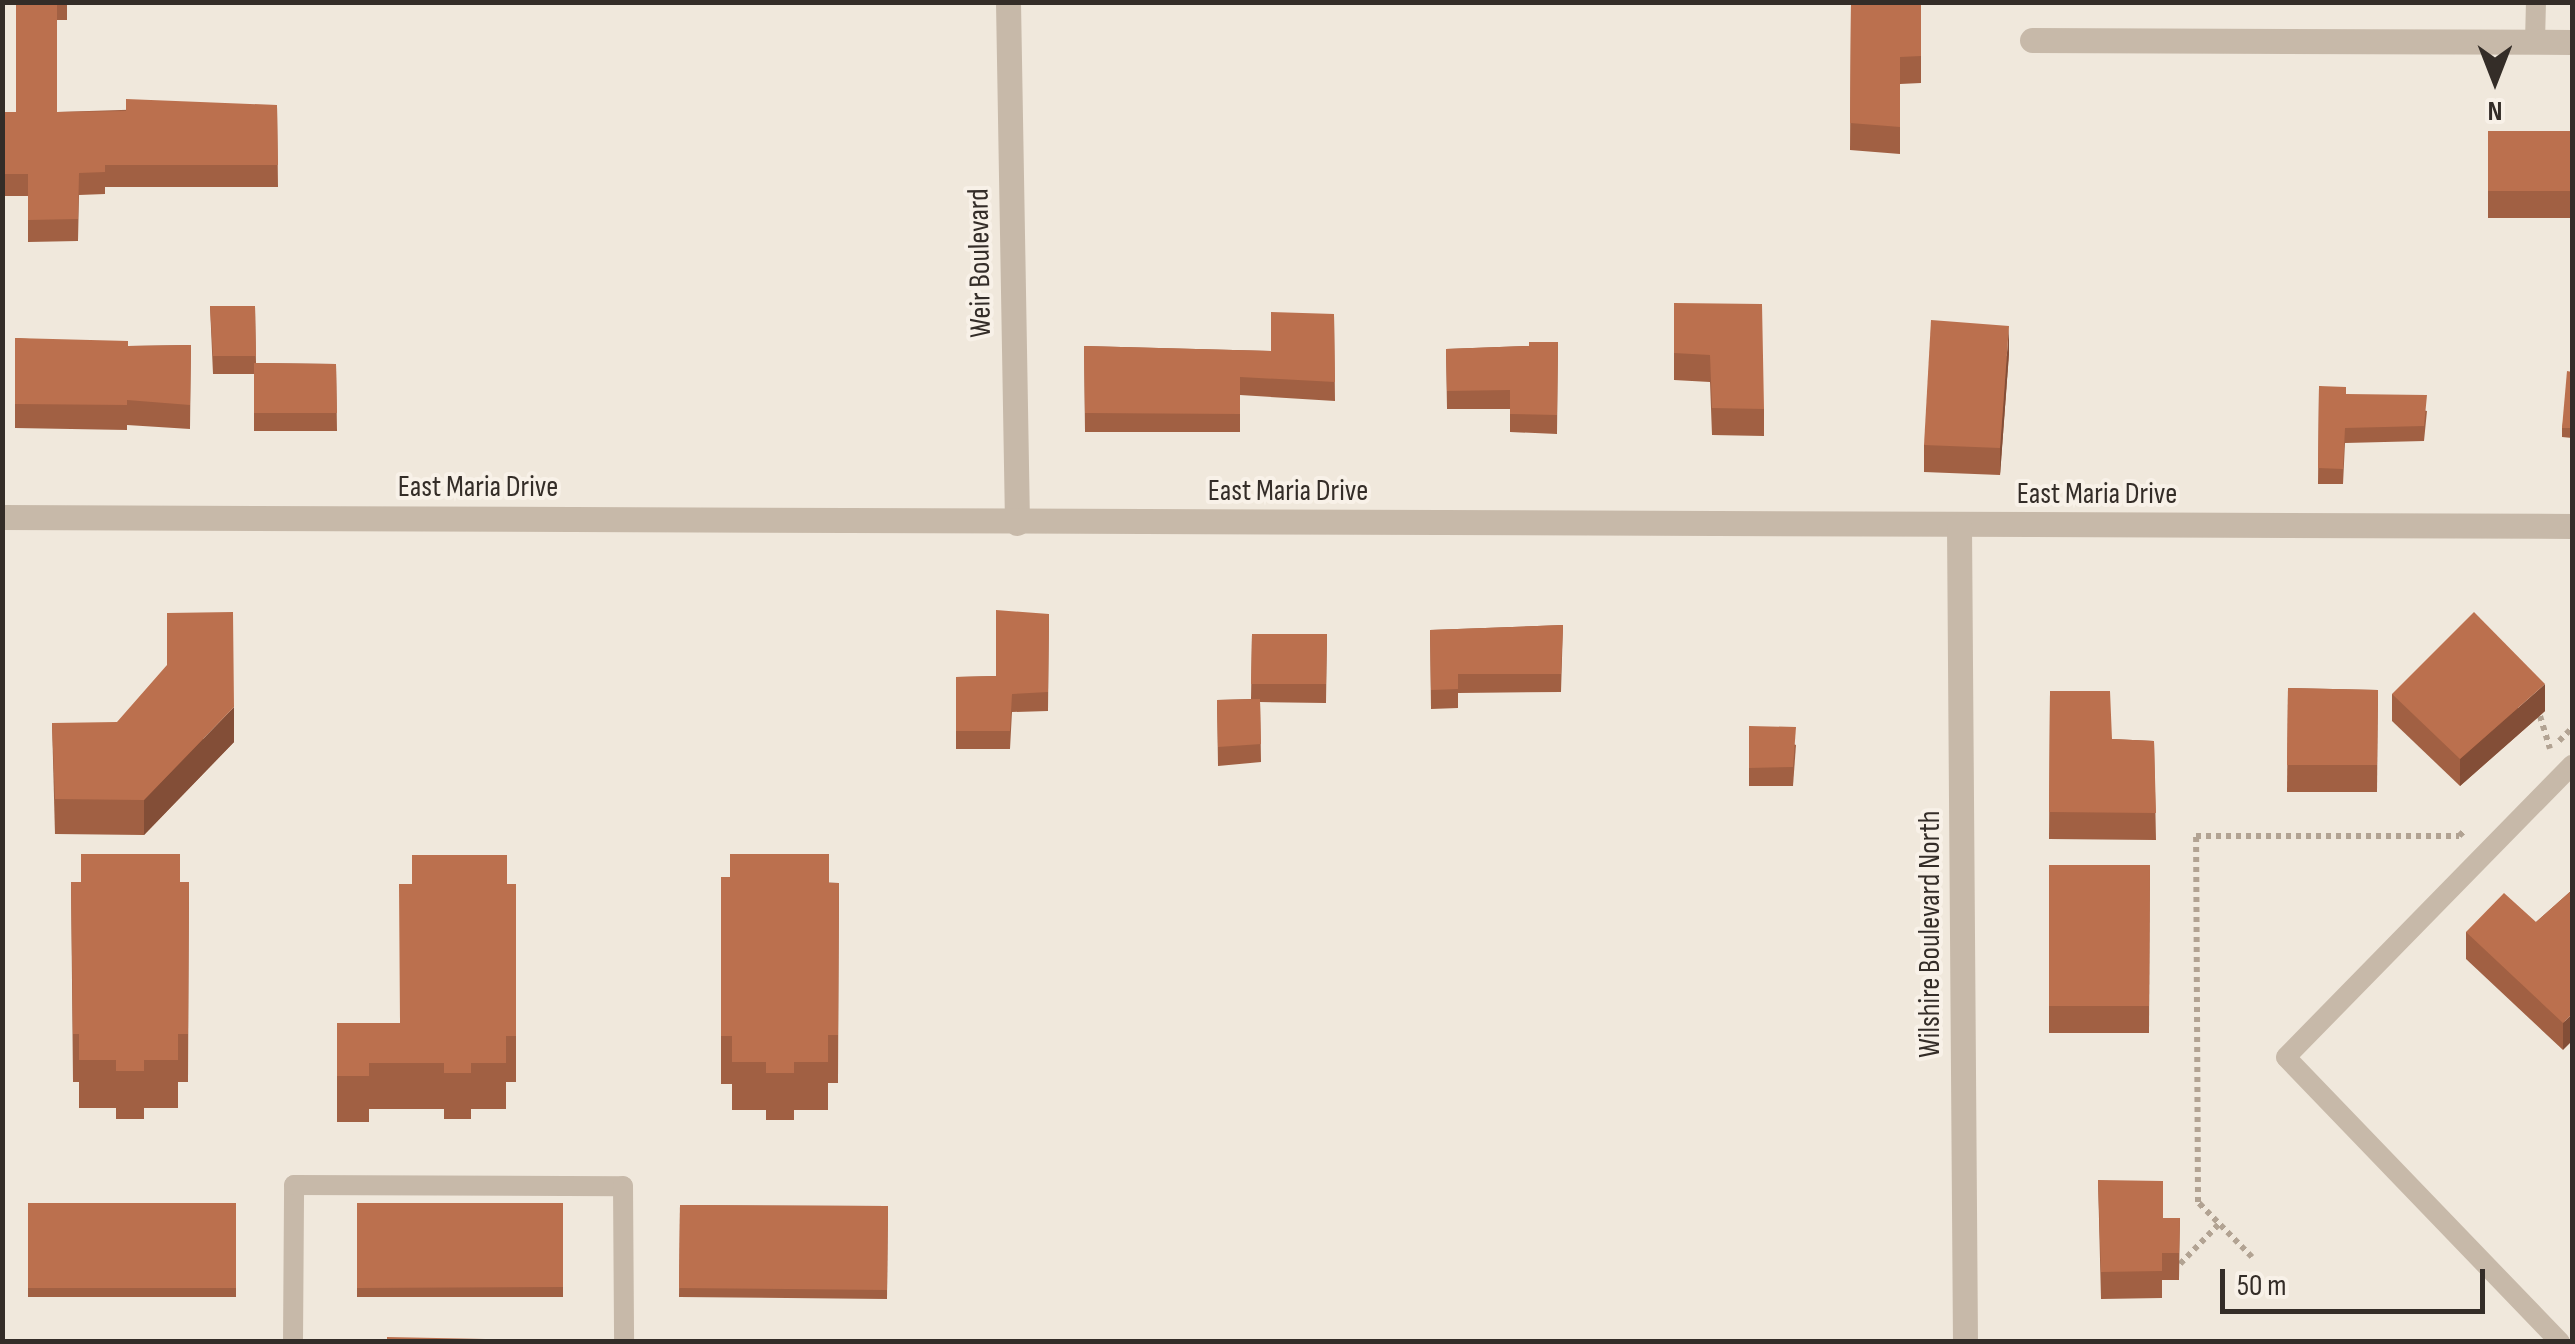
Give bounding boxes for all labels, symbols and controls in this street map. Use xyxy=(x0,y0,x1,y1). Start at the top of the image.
north arrow xyxy=(2445,30,2545,130)
text: N xyxy=(2488,94,2502,127)
street label: Weir Boulevard xyxy=(961,188,999,338)
street label: East Maria Drive xyxy=(398,469,558,505)
street label: East Maria Drive xyxy=(1208,473,1368,509)
street label: East Maria Drive xyxy=(2017,476,2177,512)
street label: Wilshire Boulevard North xyxy=(1912,810,1948,1058)
scale bar xyxy=(2225,1249,2490,1311)
text: 50 m xyxy=(2237,1268,2286,1304)

